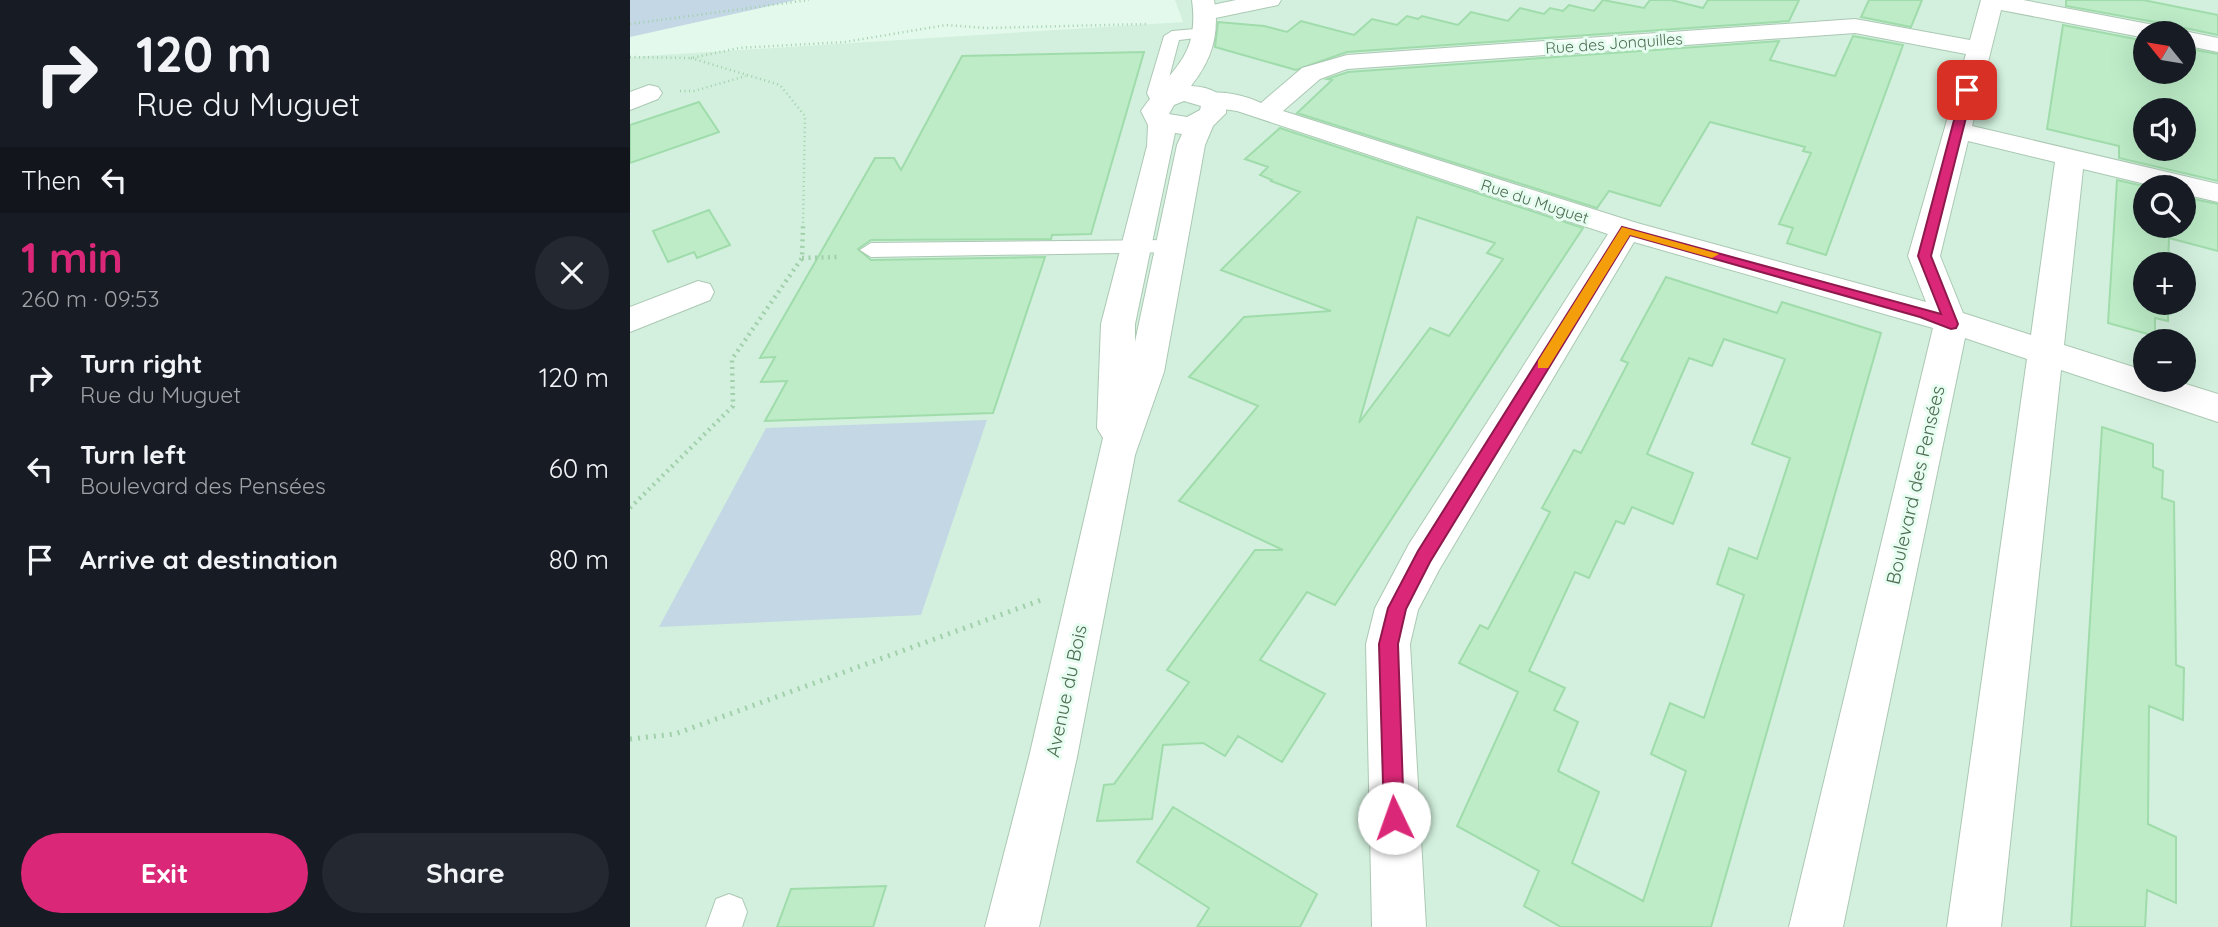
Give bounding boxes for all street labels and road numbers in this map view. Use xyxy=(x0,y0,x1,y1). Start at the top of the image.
street label: Rue des Jonquilles xyxy=(1545,28,1683,58)
street label: Rue du Muguet xyxy=(1479,174,1591,228)
street label: Boulevard des Pensées xyxy=(1880,383,1950,587)
street label: Avenue du Bois xyxy=(1040,623,1092,759)

